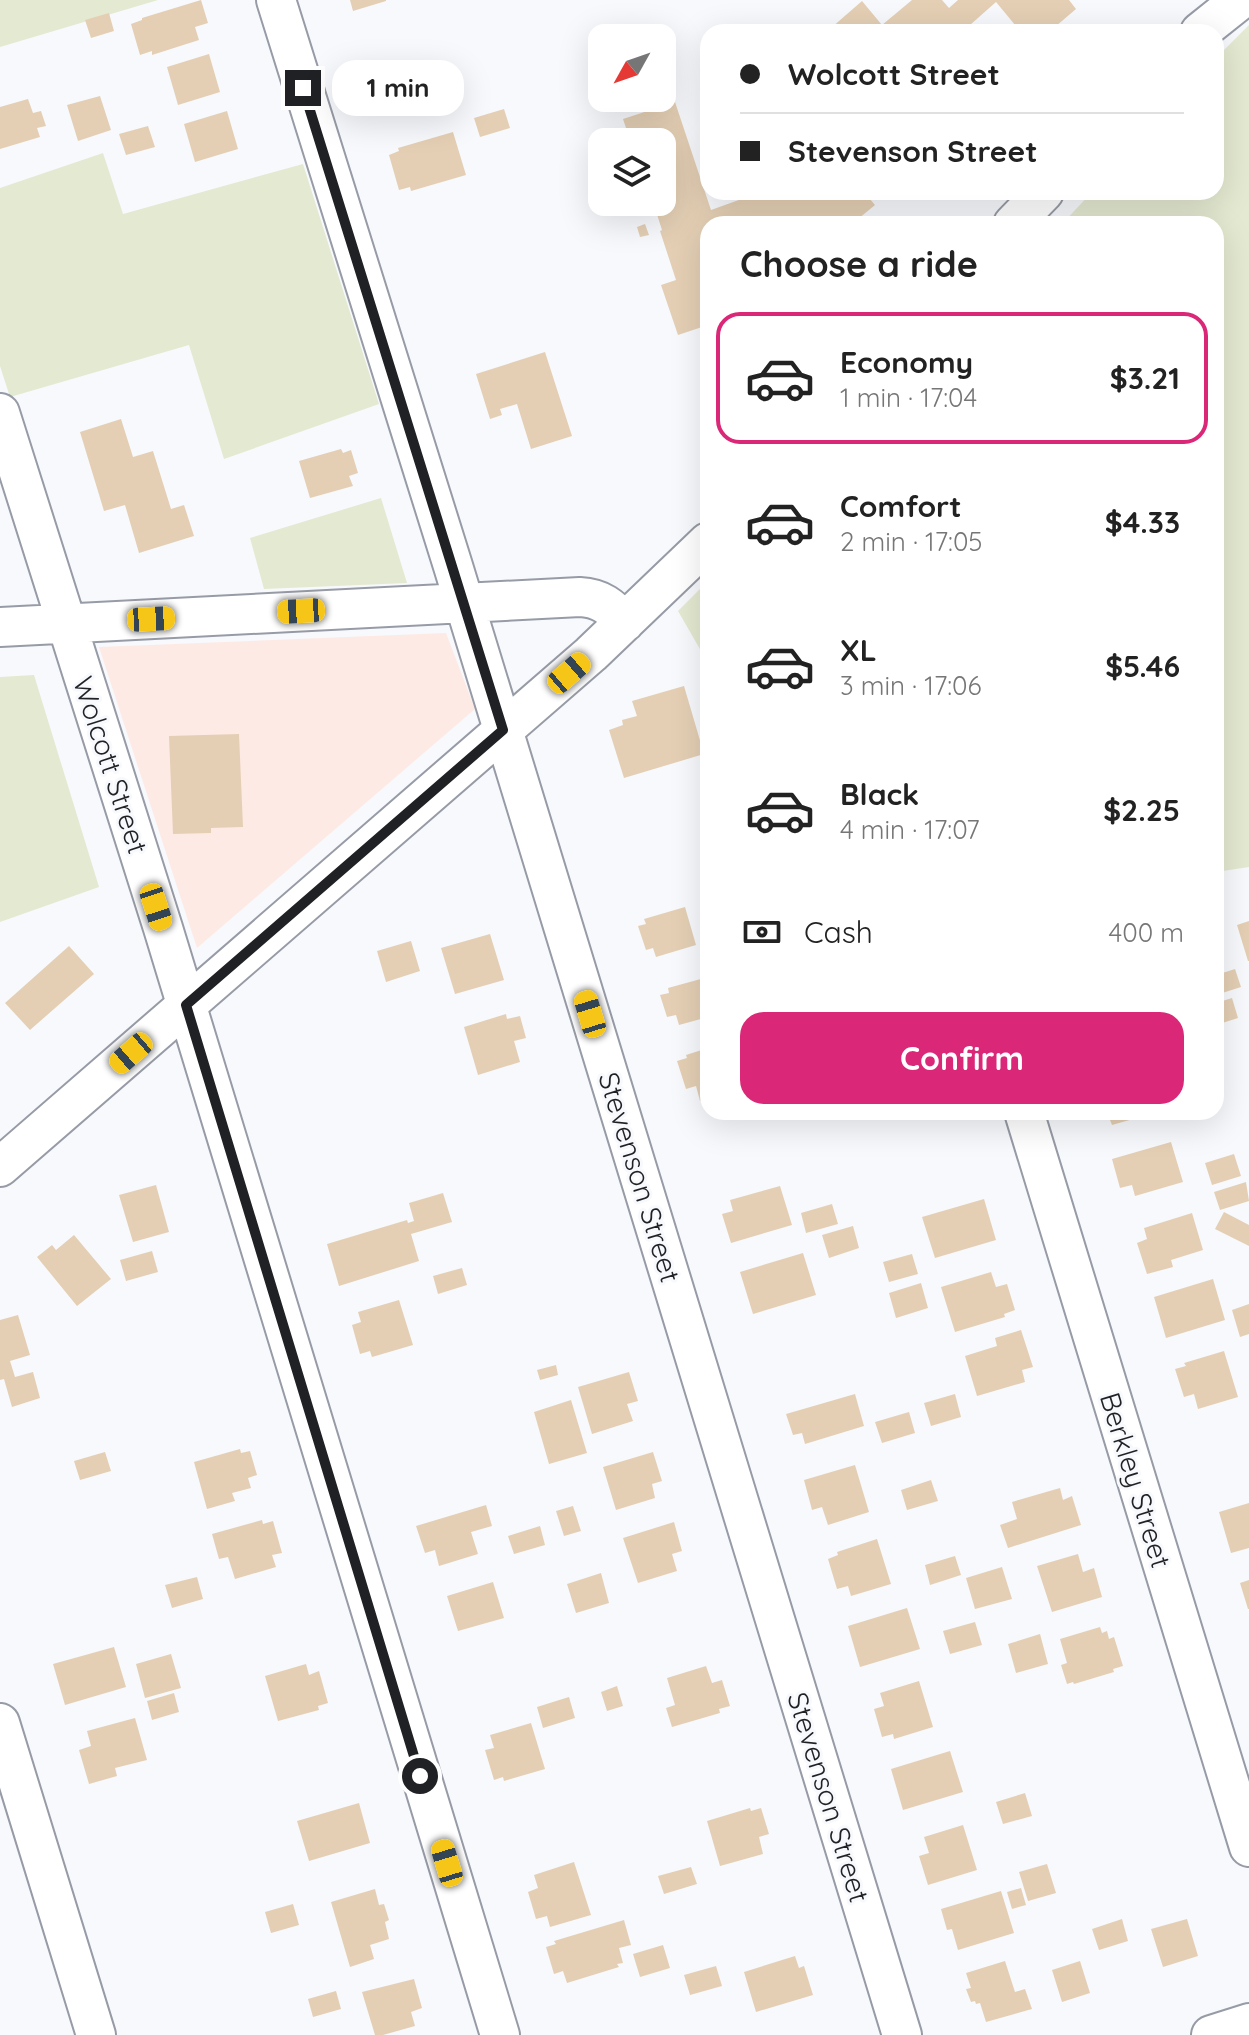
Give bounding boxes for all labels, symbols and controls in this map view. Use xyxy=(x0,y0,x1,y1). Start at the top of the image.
north arrow xyxy=(588,24,676,112)
map controls xyxy=(588,24,676,216)
text: Wolcott Street xyxy=(788,55,1000,93)
callout: 1 min xyxy=(331,60,463,116)
route end xyxy=(285,70,321,106)
text: 1 min xyxy=(367,71,430,104)
button: layers xyxy=(588,128,676,216)
text: Stevenson Street xyxy=(788,132,1038,170)
text: Choose a ride xyxy=(740,241,978,286)
icon: car xyxy=(744,342,816,414)
text: Economy xyxy=(840,343,973,381)
text: $3.21 xyxy=(1110,359,1180,397)
text: 1 min · 17:04 xyxy=(840,381,977,414)
icon: car xyxy=(744,486,816,558)
text: Comfort xyxy=(840,487,961,525)
text: $4.33 xyxy=(1105,503,1180,541)
text: 2 min · 17:05 xyxy=(840,525,983,558)
car xyxy=(276,598,326,624)
car xyxy=(126,606,176,632)
icon: car xyxy=(744,630,816,702)
text: XL xyxy=(840,631,877,669)
text: $5.46 xyxy=(1105,647,1180,685)
car xyxy=(543,648,595,698)
text: 3 min · 17:06 xyxy=(840,669,982,702)
street label: Wolcott Street xyxy=(66,672,156,858)
icon: car xyxy=(744,774,816,846)
text: Black xyxy=(840,775,919,813)
text: $2.25 xyxy=(1103,791,1180,829)
text: 4 min · 17:07 xyxy=(840,813,980,846)
car xyxy=(137,880,175,934)
icon: cash xyxy=(740,910,784,954)
text: Cash xyxy=(804,913,873,951)
text: 400 m xyxy=(1109,916,1184,949)
car xyxy=(572,988,608,1040)
button: Confirm xyxy=(740,1012,1184,1104)
car xyxy=(105,1028,157,1078)
street label: Stevenson Street xyxy=(591,1068,689,1286)
street label: Berkley Street xyxy=(1093,1388,1179,1572)
street label: Stevenson Street xyxy=(780,1688,878,1906)
route start xyxy=(402,1758,438,1794)
car xyxy=(429,1837,465,1889)

